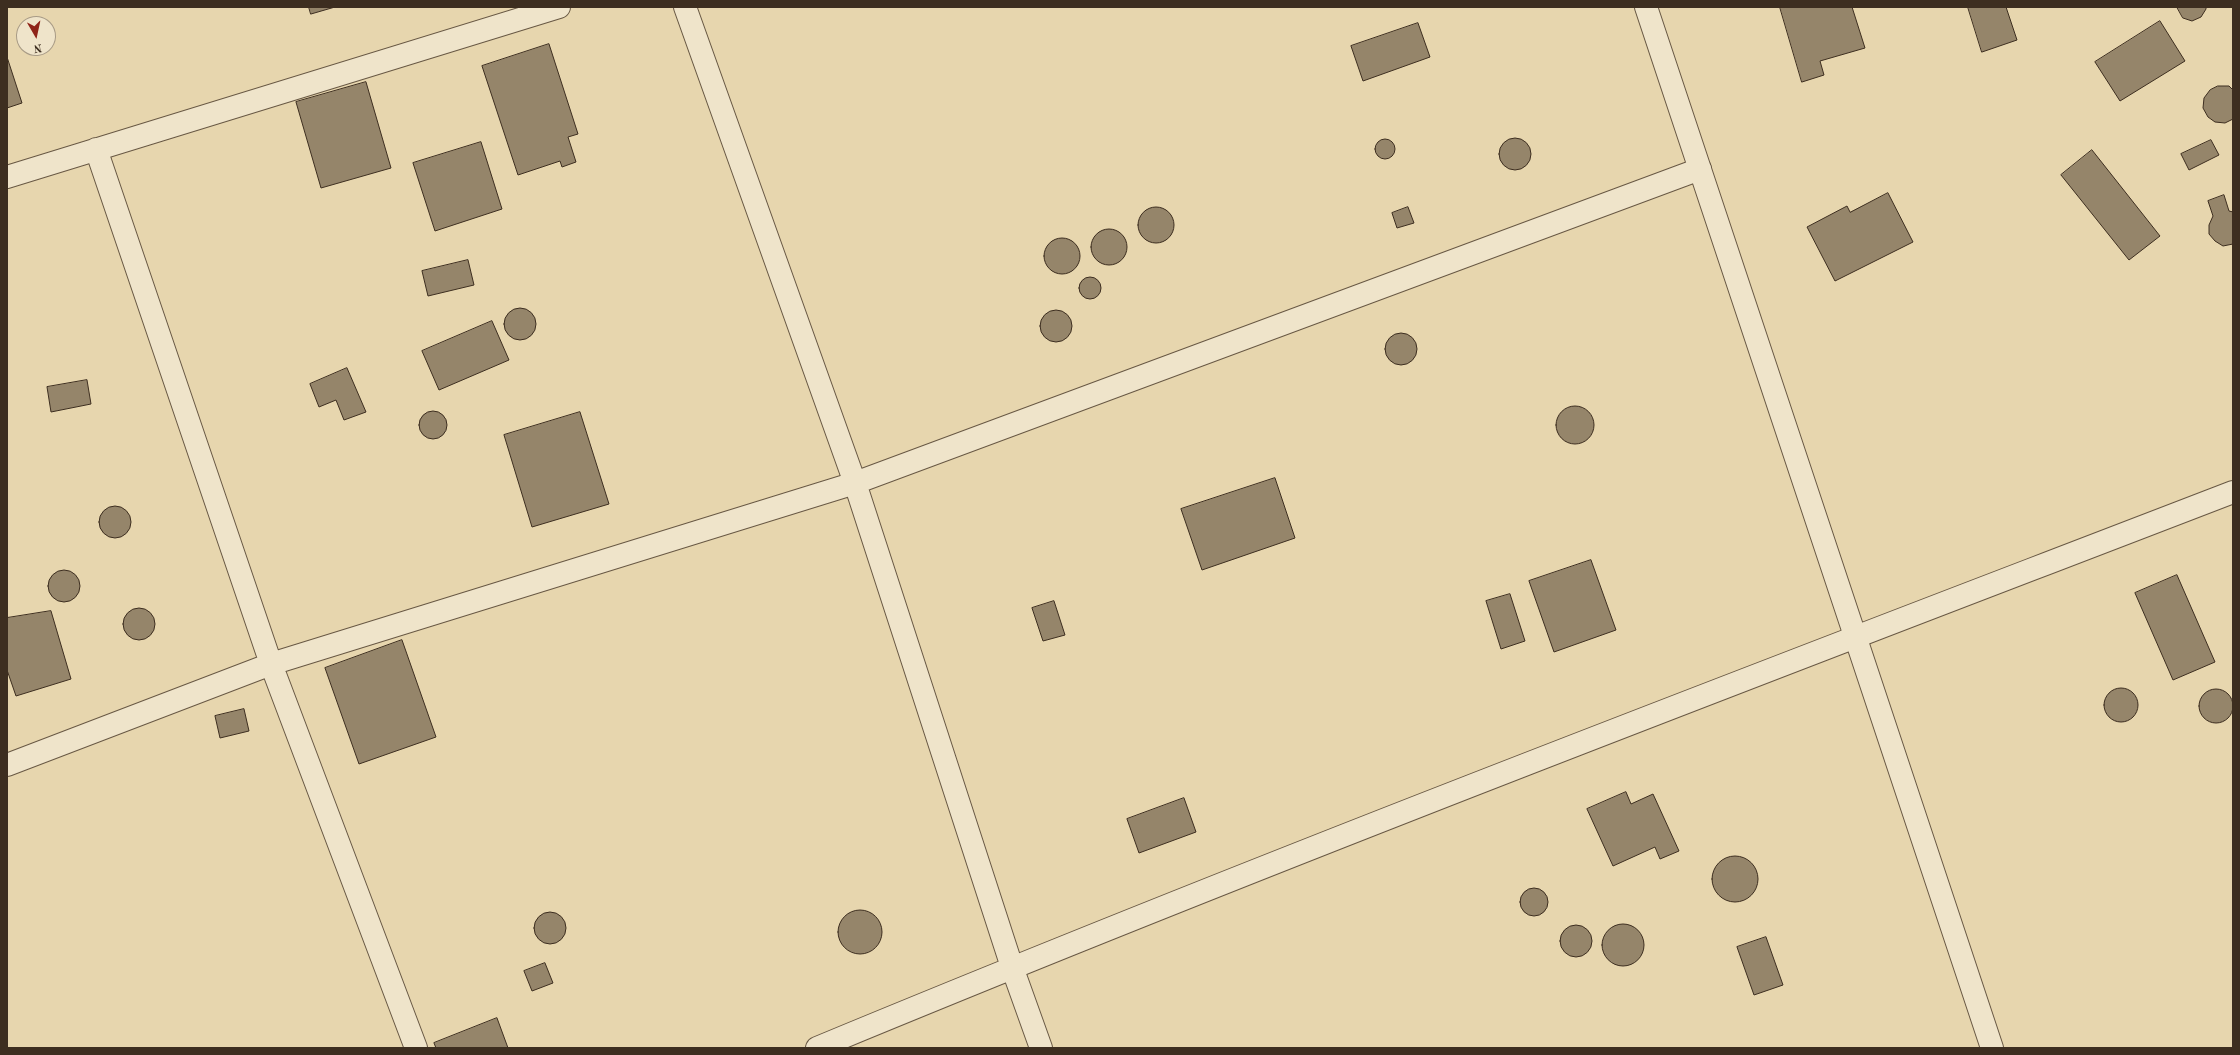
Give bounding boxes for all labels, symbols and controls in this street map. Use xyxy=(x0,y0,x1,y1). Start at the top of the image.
north arrow xyxy=(16,16,56,56)
text: N xyxy=(33,41,43,53)

